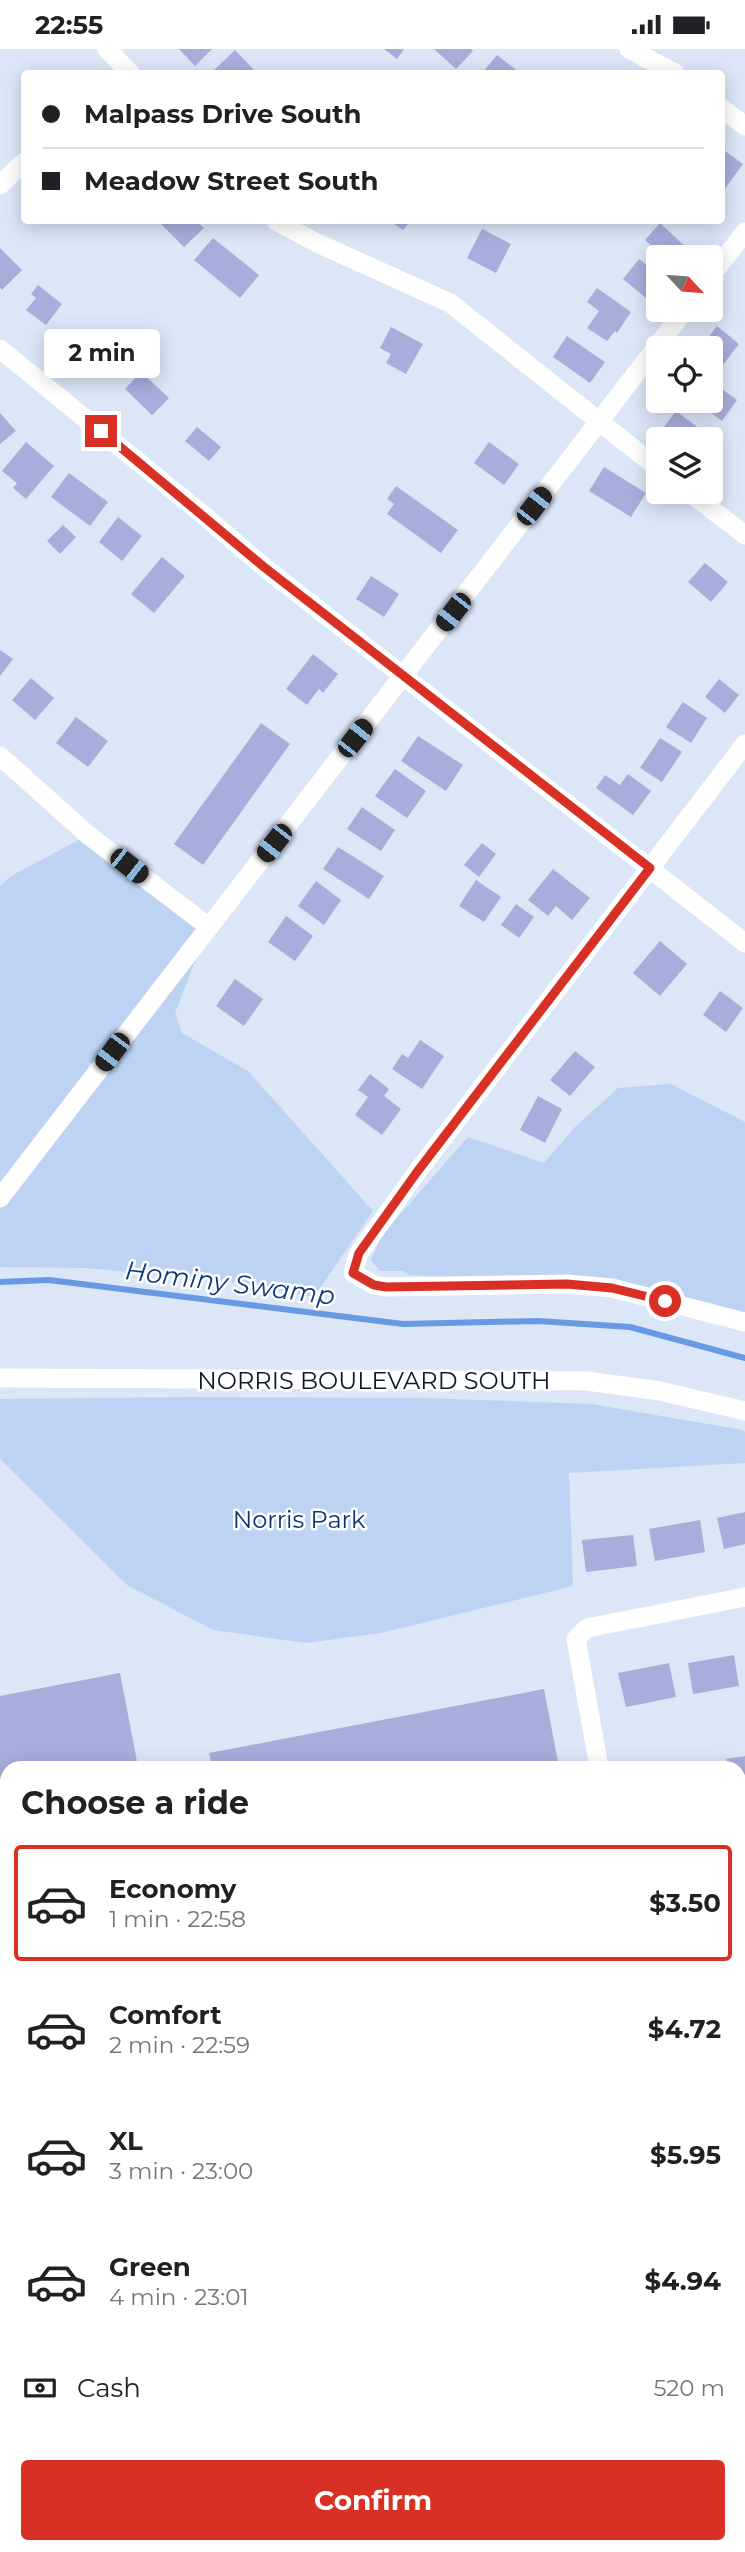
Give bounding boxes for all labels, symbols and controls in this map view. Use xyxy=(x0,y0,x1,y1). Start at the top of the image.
text: 22:55 xyxy=(35,9,103,41)
text: Malpass Drive South xyxy=(84,98,362,130)
text: Meadow Street South xyxy=(84,165,378,197)
north arrow xyxy=(646,245,723,322)
map controls xyxy=(646,245,723,504)
callout: 2 min xyxy=(43,329,159,379)
button: locate xyxy=(646,336,723,413)
text: 2 min xyxy=(68,339,136,367)
route end xyxy=(85,415,117,447)
button: layers xyxy=(646,427,723,504)
car xyxy=(513,483,556,529)
car xyxy=(432,589,475,635)
car xyxy=(334,715,377,761)
car xyxy=(253,820,296,866)
car xyxy=(106,845,153,887)
car xyxy=(91,1029,134,1075)
water label: Hominy Swamp xyxy=(123,1254,337,1312)
route start xyxy=(649,1285,681,1317)
street label: NORRIS BOULEVARD SOUTH xyxy=(197,1366,551,1395)
park label: Norris Park xyxy=(233,1505,366,1534)
text: Choose a ride xyxy=(21,1783,249,1822)
icon: car xyxy=(25,1872,88,1935)
text: Economy xyxy=(109,1873,236,1905)
text: $3.50 xyxy=(649,1887,721,1919)
text: 1 min · 22:58 xyxy=(109,1905,246,1933)
icon: car xyxy=(25,1998,88,2061)
text: Comfort xyxy=(109,1999,221,2031)
text: $4.72 xyxy=(648,2013,721,2045)
text: 2 min · 22:59 xyxy=(109,2031,250,2059)
icon: car xyxy=(25,2124,88,2187)
text: XL xyxy=(109,2125,143,2157)
text: $5.95 xyxy=(650,2139,721,2171)
text: 3 min · 23:00 xyxy=(109,2157,253,2185)
icon: car xyxy=(25,2250,88,2313)
text: Green xyxy=(109,2251,191,2283)
text: $4.94 xyxy=(644,2265,721,2297)
text: 4 min · 23:01 xyxy=(109,2283,249,2311)
icon: cash xyxy=(21,2369,59,2407)
text: Cash xyxy=(77,2372,141,2404)
text: 520 m xyxy=(653,2374,725,2402)
button: Confirm xyxy=(21,2460,725,2540)

